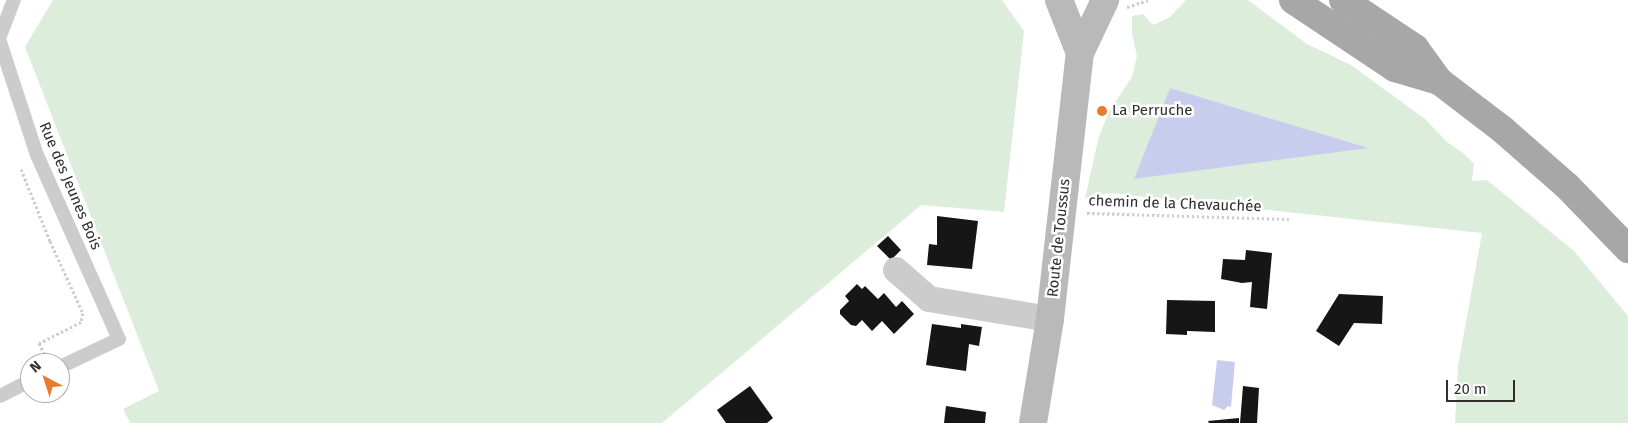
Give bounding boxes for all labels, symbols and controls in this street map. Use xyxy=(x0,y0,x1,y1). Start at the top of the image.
place label: La Perruche xyxy=(1112,102,1192,120)
marker: La Perruche xyxy=(1096,105,1108,117)
street label: Rue des Jeunes Bois xyxy=(35,120,105,252)
street label: Route de Toussus xyxy=(1044,178,1074,298)
street label: chemin de la Chevauchée xyxy=(1088,192,1262,216)
north arrow xyxy=(20,353,70,403)
text: N xyxy=(27,357,45,376)
scale bar xyxy=(1448,370,1517,402)
text: 20 m xyxy=(1454,380,1487,398)

